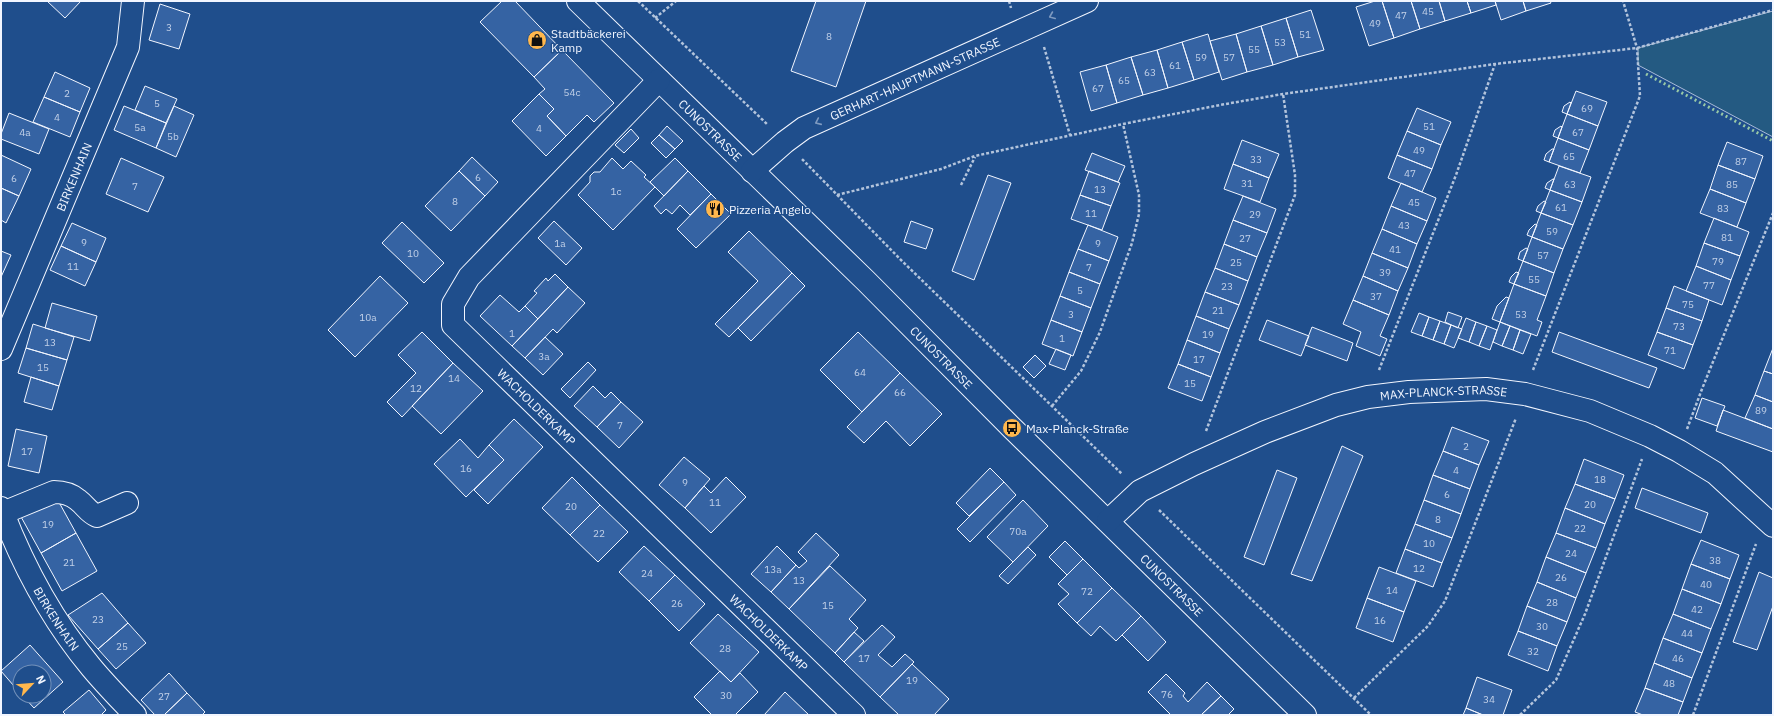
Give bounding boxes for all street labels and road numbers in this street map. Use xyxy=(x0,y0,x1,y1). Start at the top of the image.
street label: GERHART-HAUPTMANN-STRASSE xyxy=(827,34,1002,123)
street label: CUNOSTRASSE xyxy=(676,96,745,164)
street label: BIRKENHAIN xyxy=(52,140,95,213)
street label: CUNOSTRASSE xyxy=(907,323,976,392)
street label: WACHOLDERKAMP xyxy=(494,365,579,448)
street label: MAX-PLANCK-STRASSE xyxy=(1379,381,1508,403)
street label: CUNOSTRASSE xyxy=(1137,551,1207,619)
street label: BIRKENHAIN xyxy=(31,584,83,653)
street label: WACHOLDERKAMP xyxy=(727,591,811,674)

